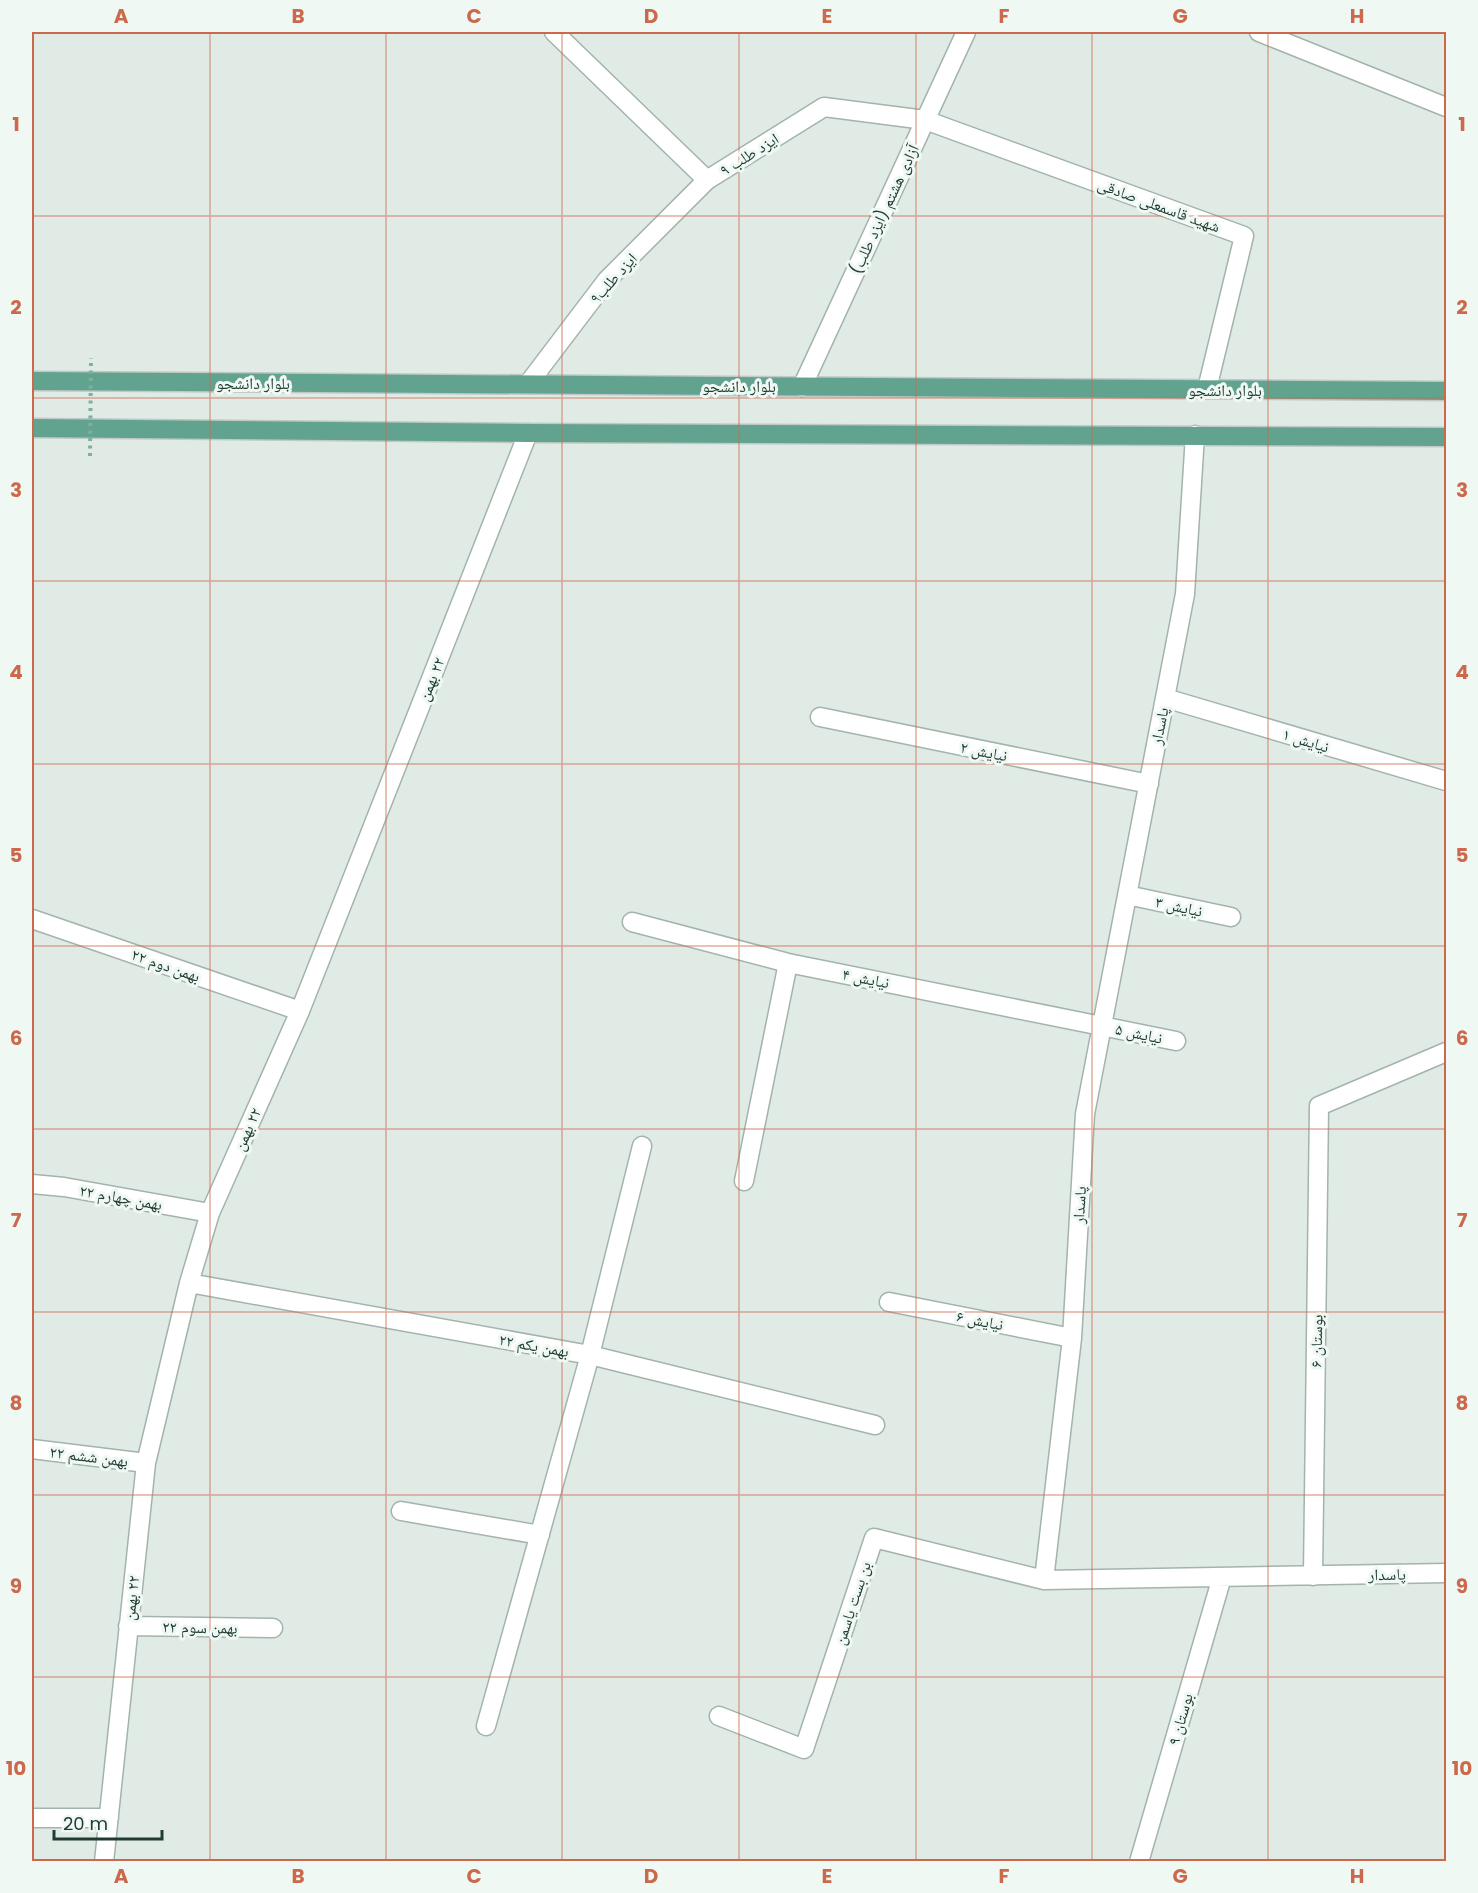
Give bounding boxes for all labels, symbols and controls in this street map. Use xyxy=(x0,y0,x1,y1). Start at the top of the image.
text: A xyxy=(114,2,129,30)
text: B xyxy=(291,2,305,30)
text: C xyxy=(466,2,482,30)
text: D xyxy=(644,2,658,30)
text: E xyxy=(822,2,832,30)
text: F xyxy=(999,2,1010,30)
text: G xyxy=(1172,2,1188,30)
text: H xyxy=(1350,2,1364,30)
text: 1 xyxy=(12,110,20,138)
text: 1 xyxy=(1458,110,1466,138)
street label: ایزد طلب ۹ xyxy=(715,127,783,182)
street label: آزادی هشتم (ایزد طلب) xyxy=(844,140,925,278)
street label: شهید قاسمعلی صادقی xyxy=(1094,173,1223,238)
street label: ایزد طلب۹ xyxy=(584,248,642,309)
text: 2 xyxy=(10,293,22,321)
text: 2 xyxy=(1456,293,1468,321)
street label: بلوار دانشجو xyxy=(216,372,290,395)
street label: بلوار دانشجو xyxy=(702,375,776,398)
street label: بلوار دانشجو xyxy=(1188,379,1262,402)
text: 3 xyxy=(10,476,22,504)
text: 3 xyxy=(1456,476,1468,504)
street label: ٢٢ بهمن xyxy=(412,654,451,704)
text: 4 xyxy=(9,658,23,686)
text: 4 xyxy=(1455,658,1469,686)
street label: پاسدار xyxy=(1144,705,1174,748)
street label: نیایش ۱ xyxy=(1280,723,1332,758)
street label: نیایش ۲ xyxy=(958,736,1009,767)
text: 5 xyxy=(10,841,23,869)
text: 5 xyxy=(1456,841,1469,869)
street label: نیایش ۳ xyxy=(1153,890,1204,923)
street label: ۲۲ بهمن دوم xyxy=(128,943,203,988)
street label: نیایش ۴ xyxy=(840,963,891,994)
street label: نیایش ۵ xyxy=(1113,1017,1164,1050)
text: 6 xyxy=(10,1024,22,1052)
text: 6 xyxy=(1456,1024,1468,1052)
street label: ٢٢ بهمن xyxy=(228,1104,267,1154)
street label: ۲۲ بهمن چهارم xyxy=(78,1179,164,1216)
street label: پاسدار xyxy=(1067,1185,1092,1225)
text: 7 xyxy=(11,1206,22,1234)
text: 7 xyxy=(1457,1206,1468,1234)
street label: نیایش ۶ xyxy=(954,1305,1005,1336)
street label: بوستان ۶ xyxy=(1305,1314,1328,1368)
street label: ۲۲ بهمن یکم xyxy=(497,1328,571,1363)
text: 8 xyxy=(10,1389,22,1417)
text: 8 xyxy=(1456,1389,1468,1417)
street label: ۲۲ بهمن ششم xyxy=(48,1440,130,1473)
street label: بن بست یاسمن xyxy=(828,1559,877,1648)
street label: پاسدار xyxy=(1367,1563,1406,1586)
text: 9 xyxy=(10,1572,22,1600)
text: 9 xyxy=(1456,1572,1468,1600)
street label: ٢٢ بهمن xyxy=(118,1574,145,1622)
street label: ۲۲ بهمن سوم xyxy=(162,1615,238,1640)
street label: بوستان ۹ xyxy=(1162,1690,1199,1748)
text: 10 xyxy=(6,1754,26,1782)
text: 10 xyxy=(1452,1754,1472,1782)
scale bar xyxy=(54,1803,162,1841)
text: 20 m xyxy=(63,1811,108,1836)
text: A xyxy=(114,1862,129,1890)
text: B xyxy=(291,1862,305,1890)
text: C xyxy=(466,1862,482,1890)
text: D xyxy=(644,1862,658,1890)
text: E xyxy=(822,1862,832,1890)
text: F xyxy=(999,1862,1010,1890)
text: G xyxy=(1172,1862,1188,1890)
text: H xyxy=(1350,1862,1364,1890)

